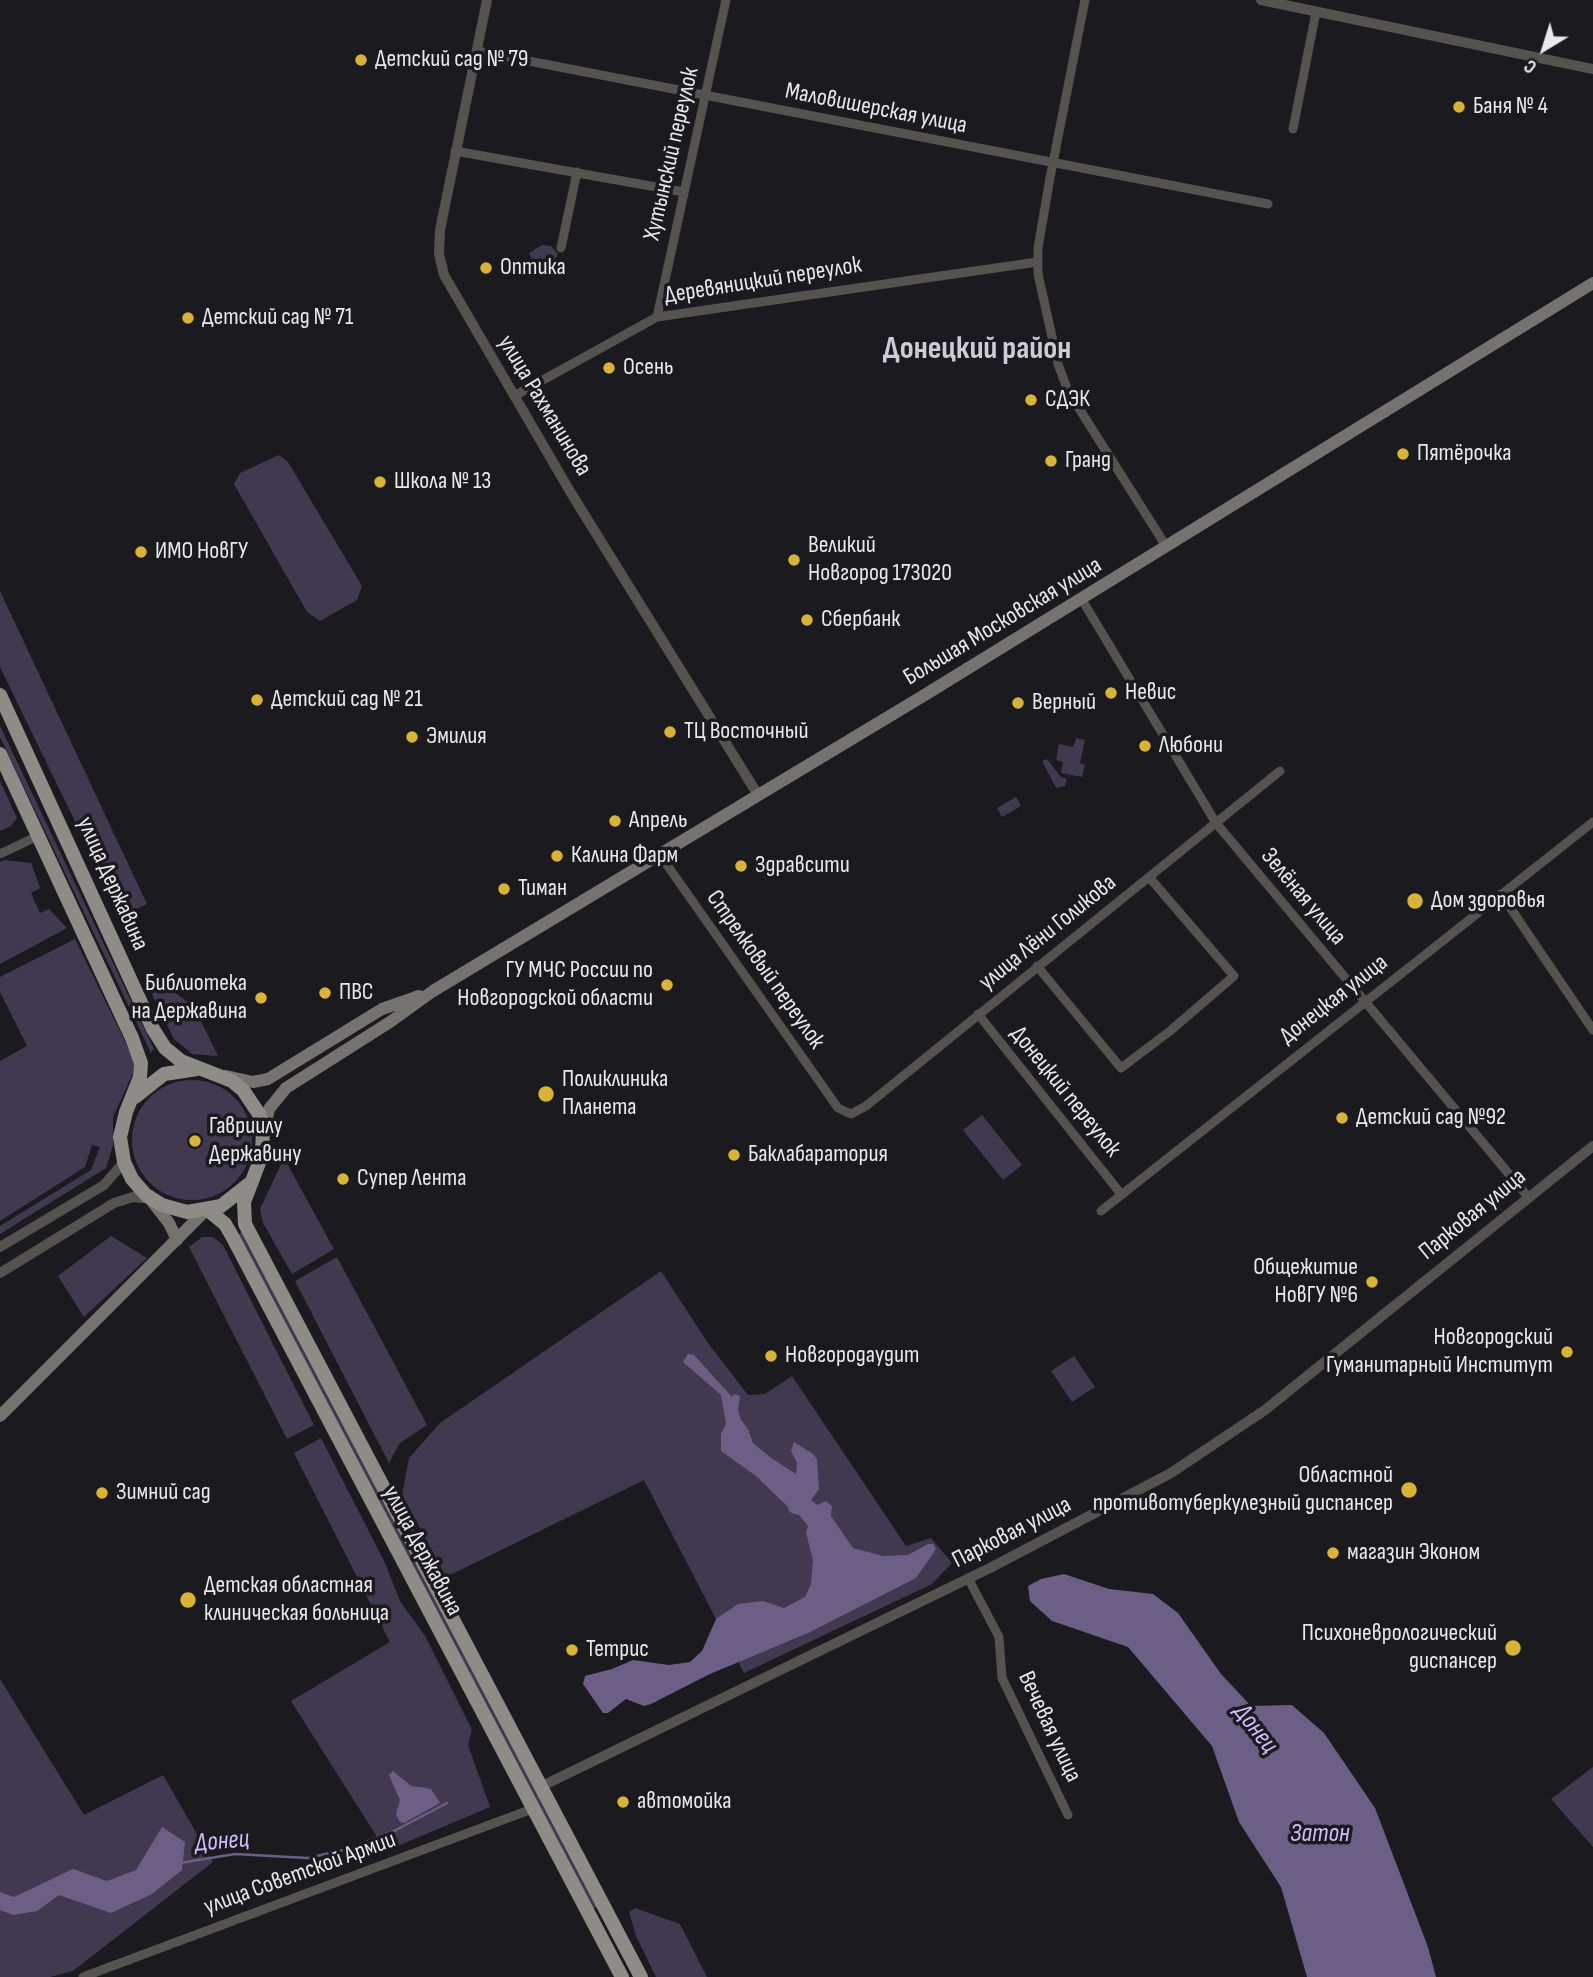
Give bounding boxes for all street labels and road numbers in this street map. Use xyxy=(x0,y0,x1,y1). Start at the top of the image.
street label: Хутынский переулок xyxy=(638,65,706,243)
street label: Маловишерская улица xyxy=(783,77,969,141)
street label: Деревяницкий переулок xyxy=(662,251,864,311)
street label: улица Рахманинова xyxy=(491,330,597,482)
street label: Большая Московская улица xyxy=(899,551,1107,693)
street label: улица Державина xyxy=(70,813,154,955)
street label: Зелёная улица xyxy=(1254,843,1352,951)
street label: улица Лёни Голикова xyxy=(974,869,1122,997)
street label: Стрелковый переулок xyxy=(699,885,831,1055)
street label: Донецкая улица xyxy=(1274,949,1394,1051)
street label: Донецкий переулок xyxy=(1003,1021,1127,1163)
street label: Парковая улица xyxy=(1414,1163,1532,1267)
street label: улица Державина xyxy=(376,1481,468,1621)
street label: Парковая улица xyxy=(948,1491,1076,1575)
street label: Вечевая улица xyxy=(1011,1667,1087,1787)
street label: улица Советской Армии xyxy=(200,1826,400,1922)

